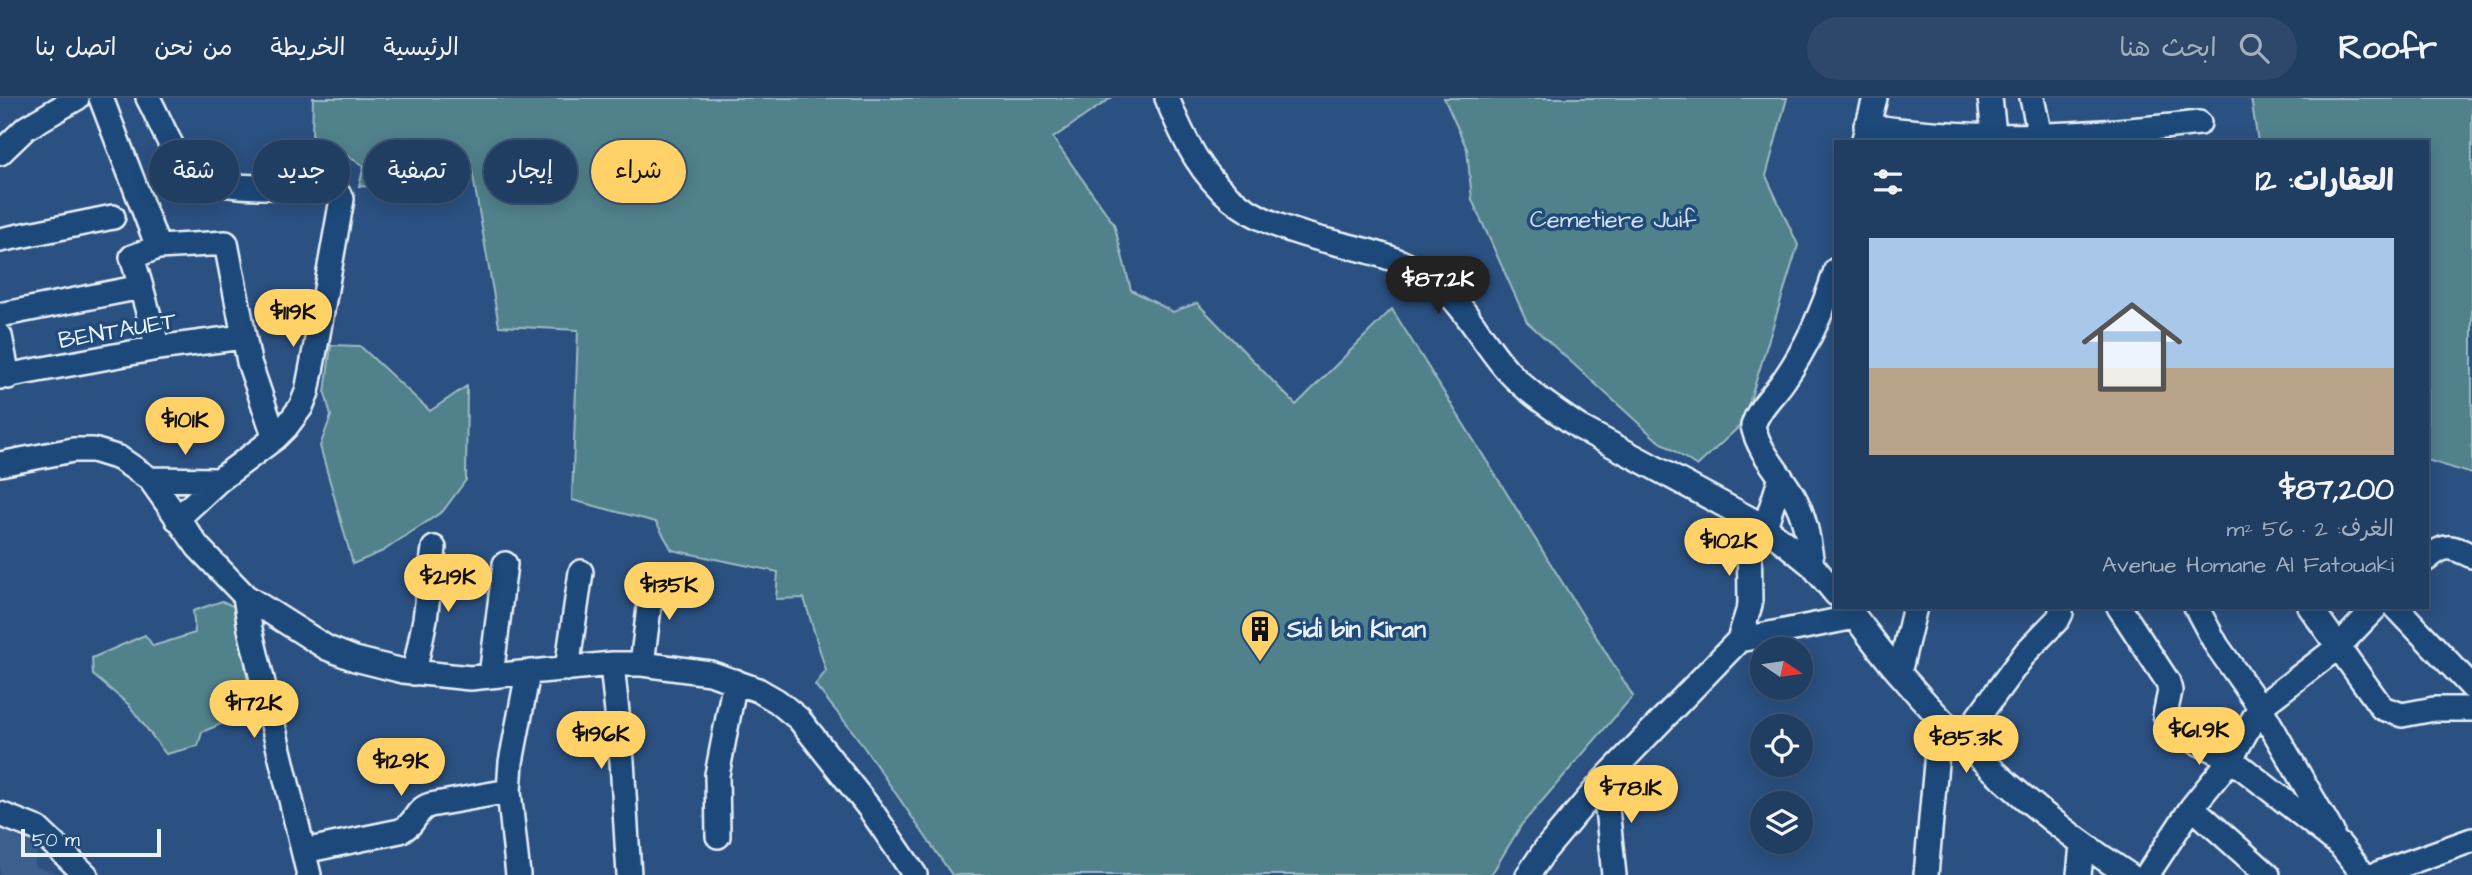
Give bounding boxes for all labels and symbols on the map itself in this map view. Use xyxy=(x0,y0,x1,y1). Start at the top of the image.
park label: Cemetiere Juif xyxy=(1530,203,1697,237)
pin: $87.2K xyxy=(1381,256,1495,316)
pin: $119K xyxy=(244,289,342,349)
street label: BENTAUET xyxy=(55,304,179,358)
pin: $101K xyxy=(136,398,234,457)
pin: $102K xyxy=(1680,518,1778,578)
pin: $219K xyxy=(399,554,497,614)
pin: $135K xyxy=(620,562,718,622)
building icon: Sidi bin Kiran xyxy=(1239,608,1281,663)
place label: Sidi bin Kiran xyxy=(1286,613,1426,647)
north arrow xyxy=(1750,637,1813,700)
pin: $172K xyxy=(205,680,303,740)
pin: $61.9K xyxy=(2142,708,2256,767)
pin: $196K xyxy=(552,712,650,771)
pin: $85.3K xyxy=(1909,716,2023,775)
pin: $129K xyxy=(352,738,450,798)
pin: $78.1K xyxy=(1574,766,1688,825)
scale bar xyxy=(21,826,161,858)

